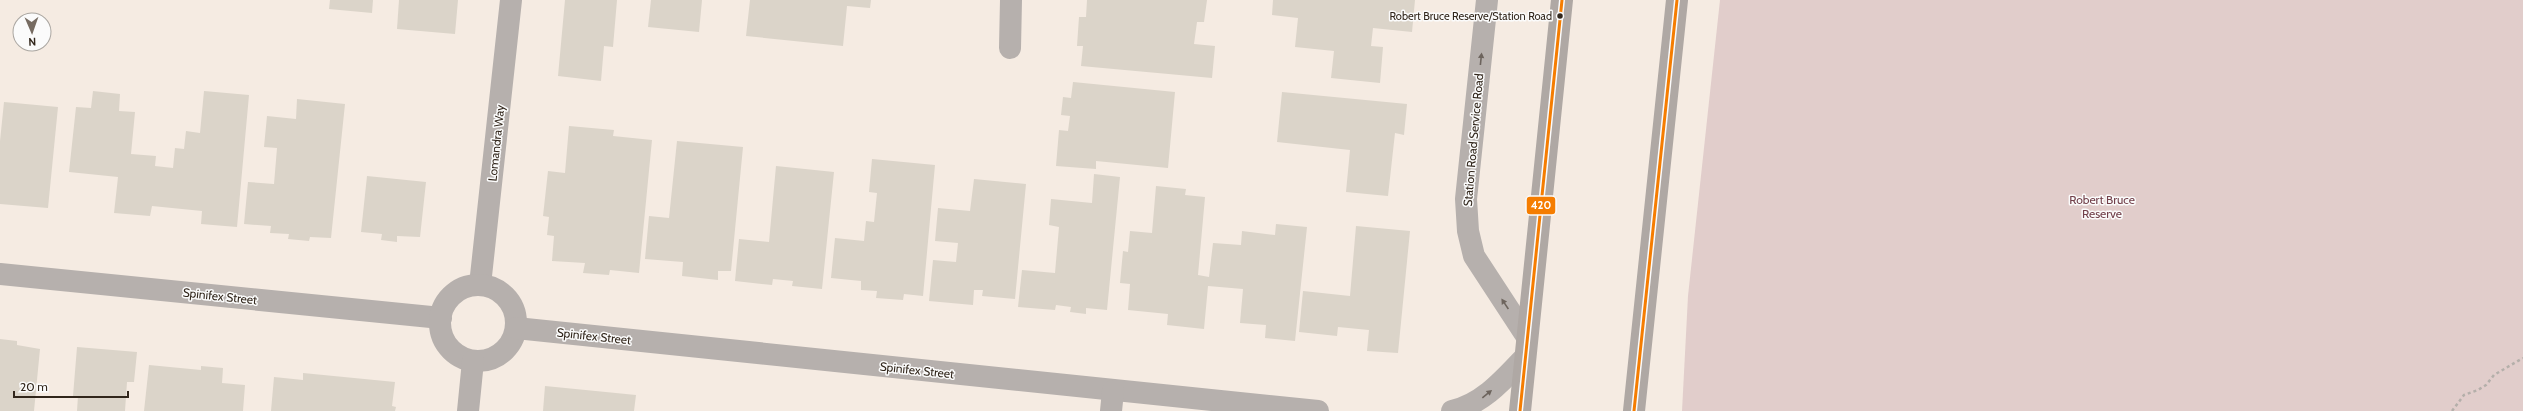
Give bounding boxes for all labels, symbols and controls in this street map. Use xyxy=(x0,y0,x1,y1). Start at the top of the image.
place label: Robert Bruce Reserve/Station Road xyxy=(1389,9,1552,23)
marker: Robert Bruce Reserve/Station Road xyxy=(1555,11,1565,21)
north arrow xyxy=(12,12,52,52)
text: N xyxy=(28,35,36,49)
one-way arrow xyxy=(1478,53,1484,65)
street label: Station Road Service Road xyxy=(1460,73,1486,207)
street label: Lomandra Way xyxy=(485,104,507,182)
park label: Robert Bruce Reserve xyxy=(2069,192,2135,221)
line badge: 420 xyxy=(1526,196,1556,215)
text: 420 xyxy=(1531,198,1551,212)
street label: Spinifex Street xyxy=(182,285,258,307)
one-way arrow xyxy=(1502,299,1509,310)
street label: Spinifex Street xyxy=(556,325,632,347)
street label: Spinifex Street xyxy=(879,359,955,381)
scale bar xyxy=(14,373,128,399)
text: 20 m xyxy=(20,379,48,394)
one-way arrow xyxy=(1482,390,1492,398)

